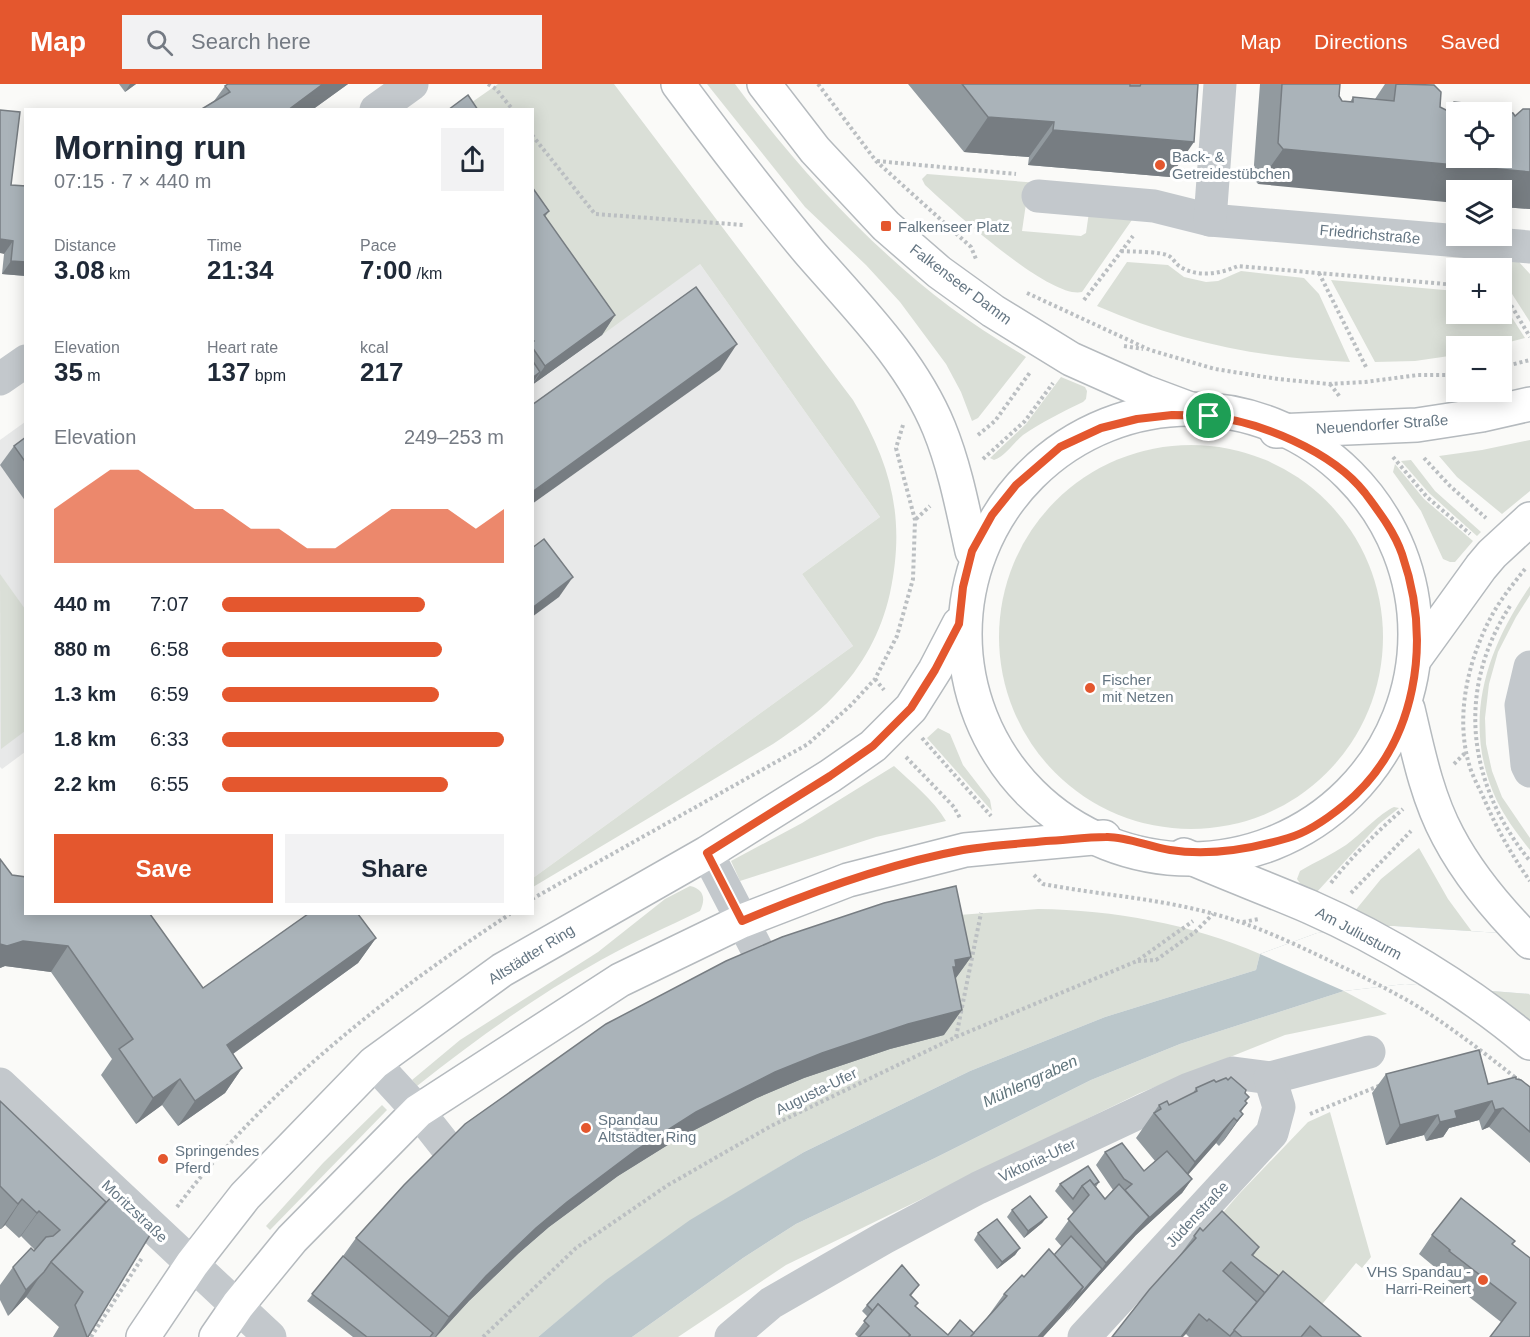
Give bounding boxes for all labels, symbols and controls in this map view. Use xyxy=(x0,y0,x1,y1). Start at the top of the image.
search box xyxy=(122,15,542,69)
text: Map xyxy=(30,26,86,57)
icon: search xyxy=(143,26,176,59)
text: Search here xyxy=(191,29,311,54)
text: Map xyxy=(1240,30,1281,53)
text: Directions xyxy=(1314,30,1407,53)
text: Saved xyxy=(1440,30,1500,53)
map controls xyxy=(1446,102,1512,402)
button: locate xyxy=(1446,102,1512,168)
button: share xyxy=(441,128,504,191)
text: Morning run xyxy=(54,129,246,166)
place label: Back- & Getreidestübchen xyxy=(1172,148,1290,182)
marker: Back- & Getreidestübchen xyxy=(1153,158,1167,172)
text: 07:15 · 7 × 440 m xyxy=(54,170,211,192)
button: layers xyxy=(1446,180,1512,246)
place label: Falkenseer Platz xyxy=(898,218,1010,235)
marker: Falkenseer Platz xyxy=(879,219,893,233)
street label: Friedrichstraße xyxy=(1319,221,1421,247)
text: Distance xyxy=(54,237,116,254)
text: Time xyxy=(207,237,242,254)
text: Pace xyxy=(360,237,396,254)
street label: Falkenseer Damm xyxy=(907,240,1015,328)
text: 3.08 xyxy=(54,255,105,285)
text: 21:34 xyxy=(207,255,274,285)
text: 7:00 xyxy=(360,255,412,285)
button: + xyxy=(1446,258,1512,324)
text: km xyxy=(105,265,130,282)
text: /km xyxy=(412,265,442,282)
button: − xyxy=(1446,336,1512,402)
text: Elevation xyxy=(54,339,120,356)
text: Heart rate xyxy=(207,339,278,356)
text: kcal xyxy=(360,339,388,356)
text: 35 xyxy=(54,357,83,387)
text: 137 xyxy=(207,357,250,387)
text: 217 xyxy=(360,357,403,387)
text: m xyxy=(83,367,101,384)
text: bpm xyxy=(250,367,286,384)
pin xyxy=(1183,390,1234,441)
icon: arrive xyxy=(1192,399,1225,432)
street label: Neuendorfer Straße xyxy=(1315,411,1449,437)
text: Elevation xyxy=(54,426,136,448)
text: 249–253 m xyxy=(404,426,504,448)
text: 440 m xyxy=(54,593,111,615)
text: 7:07 xyxy=(150,593,189,615)
text: 880 m xyxy=(54,638,111,660)
text: 6:58 xyxy=(150,638,189,660)
place label: Fischer mit Netzen xyxy=(1102,671,1174,705)
marker: Fischer mit Netzen xyxy=(1083,681,1097,695)
text: 1.3 km xyxy=(54,683,116,705)
text: 6:59 xyxy=(150,683,189,705)
text: 1.8 km xyxy=(54,728,116,750)
text: 6:33 xyxy=(150,728,189,750)
text: 2.2 km xyxy=(54,773,116,795)
text: 6:55 xyxy=(150,773,189,795)
button: Save xyxy=(54,834,273,903)
button: Share xyxy=(285,834,504,903)
street label: Am Juliusturm xyxy=(1313,903,1405,963)
street label: Altstädter Ring xyxy=(485,921,577,987)
water label: Mühlengraben xyxy=(980,1052,1080,1110)
street label: Augusta-Ufer xyxy=(773,1064,859,1118)
place label: Spandau Altstädter Ring xyxy=(598,1111,696,1145)
marker: Spandau Altstädter Ring xyxy=(579,1121,593,1135)
street label: Viktoria-Ufer xyxy=(996,1135,1078,1185)
place label: Springendes Pferd xyxy=(175,1142,259,1176)
marker: Springendes Pferd xyxy=(156,1152,170,1166)
street label: Moritzstraße xyxy=(99,1176,171,1246)
street label: Jüdenstraße xyxy=(1162,1178,1232,1250)
place label: VHS Spandau - Harri-Reinert xyxy=(1367,1263,1472,1297)
marker: VHS Spandau - Harri-Reinert xyxy=(1476,1273,1490,1287)

